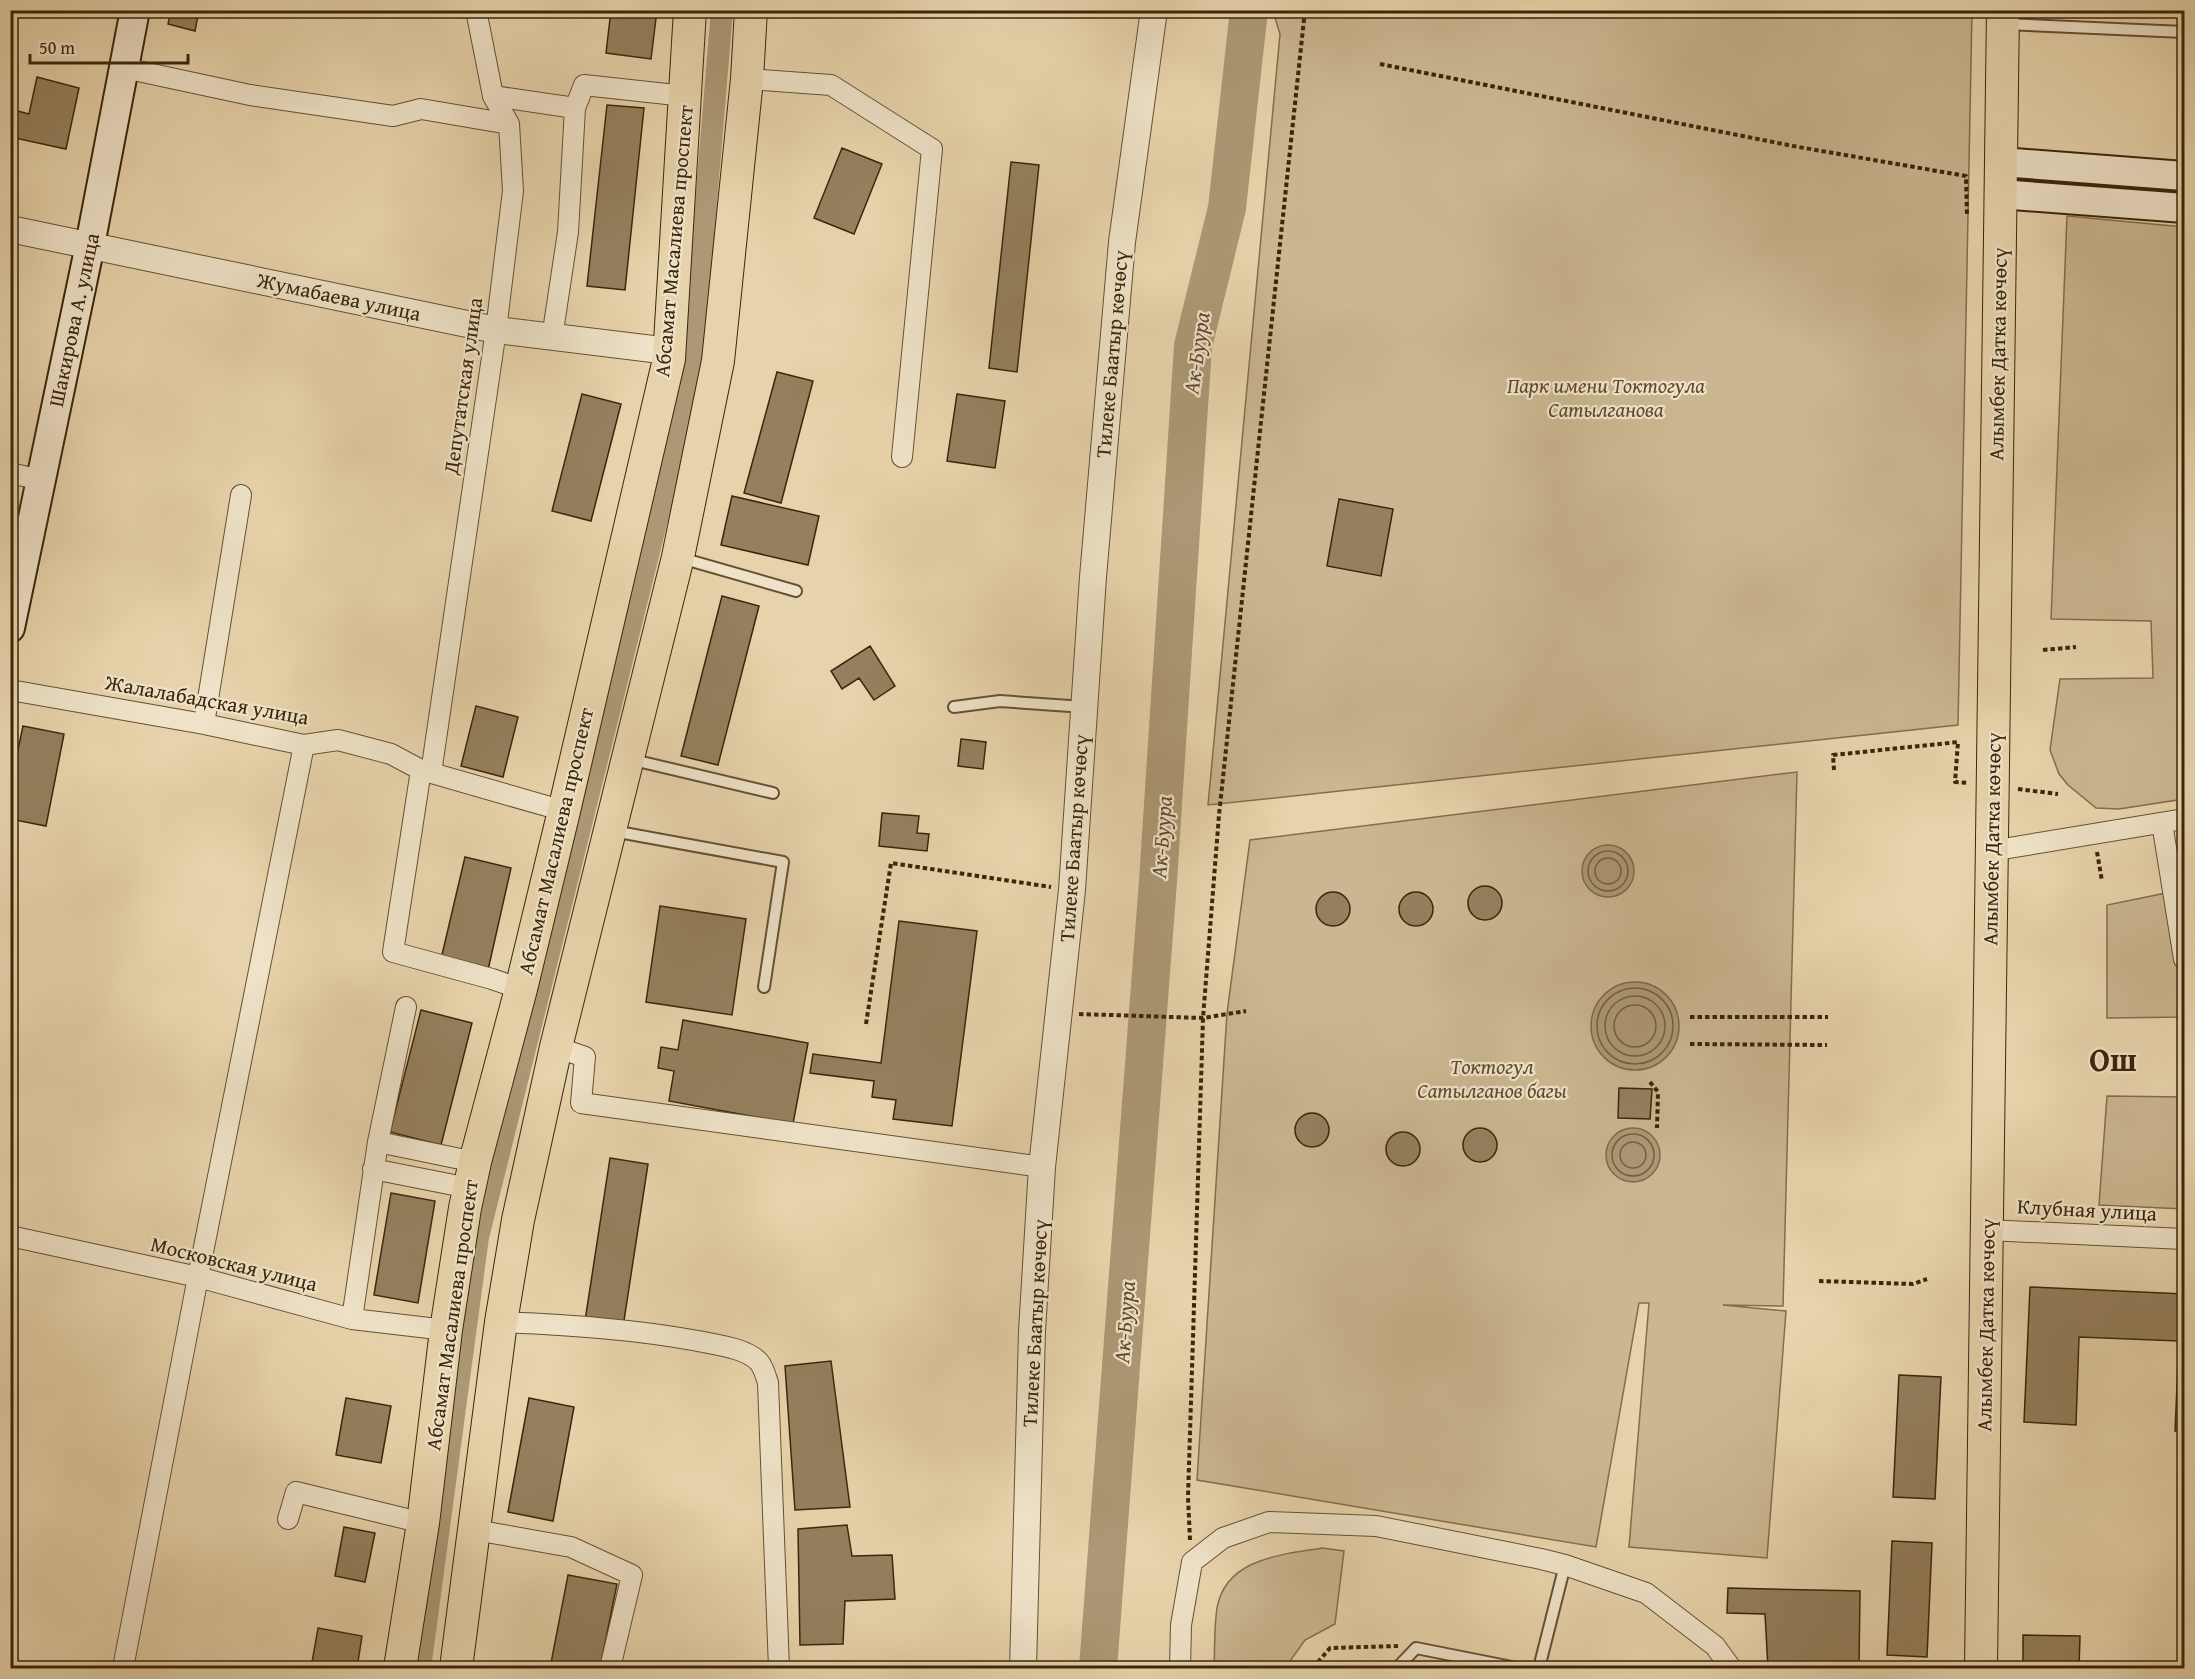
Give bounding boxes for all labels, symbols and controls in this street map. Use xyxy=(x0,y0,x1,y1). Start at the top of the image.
scale bar xyxy=(30,27,188,65)
text: 50 m xyxy=(39,34,75,61)
street label: Абсамат Масалиева проспект xyxy=(646,104,701,378)
street label: Шакирова А. улица xyxy=(40,230,107,410)
street label: Алымбек Датка көчөсү xyxy=(1980,247,2015,461)
street label: Тилеке Баатыр көчөсү xyxy=(1087,249,1136,459)
street label: Жумабаева улица xyxy=(253,264,424,329)
street label: Депутатская улица xyxy=(435,295,490,477)
water label: Ак-Буура xyxy=(1174,310,1218,397)
park label: Парк имени Токтогула Сатылганова xyxy=(1507,370,1705,425)
street label: Жалалабадская улица xyxy=(102,666,311,733)
street label: Абсамат Масалиева проспект xyxy=(510,704,601,977)
street label: Алымбек Датка көчөсү xyxy=(1974,732,2009,946)
street label: Тилеке Баатыр көчөсү xyxy=(1051,733,1096,943)
water label: Ак-Буура xyxy=(1142,795,1180,880)
district label: Ош xyxy=(2089,1035,2137,1083)
park label: Токтогул Сатылганов багы xyxy=(1417,1051,1567,1106)
street label: Абсамат Масалиева проспект xyxy=(417,1178,486,1452)
street label: Клубная улица xyxy=(2016,1190,2158,1229)
street label: Тилеке Баатыр көчөсү xyxy=(1014,1218,1055,1428)
street label: Алымбек Датка көчөсү xyxy=(1968,1218,2003,1432)
street label: Московская улица xyxy=(148,1228,321,1299)
water label: Ак-Буура xyxy=(1105,1280,1143,1365)

